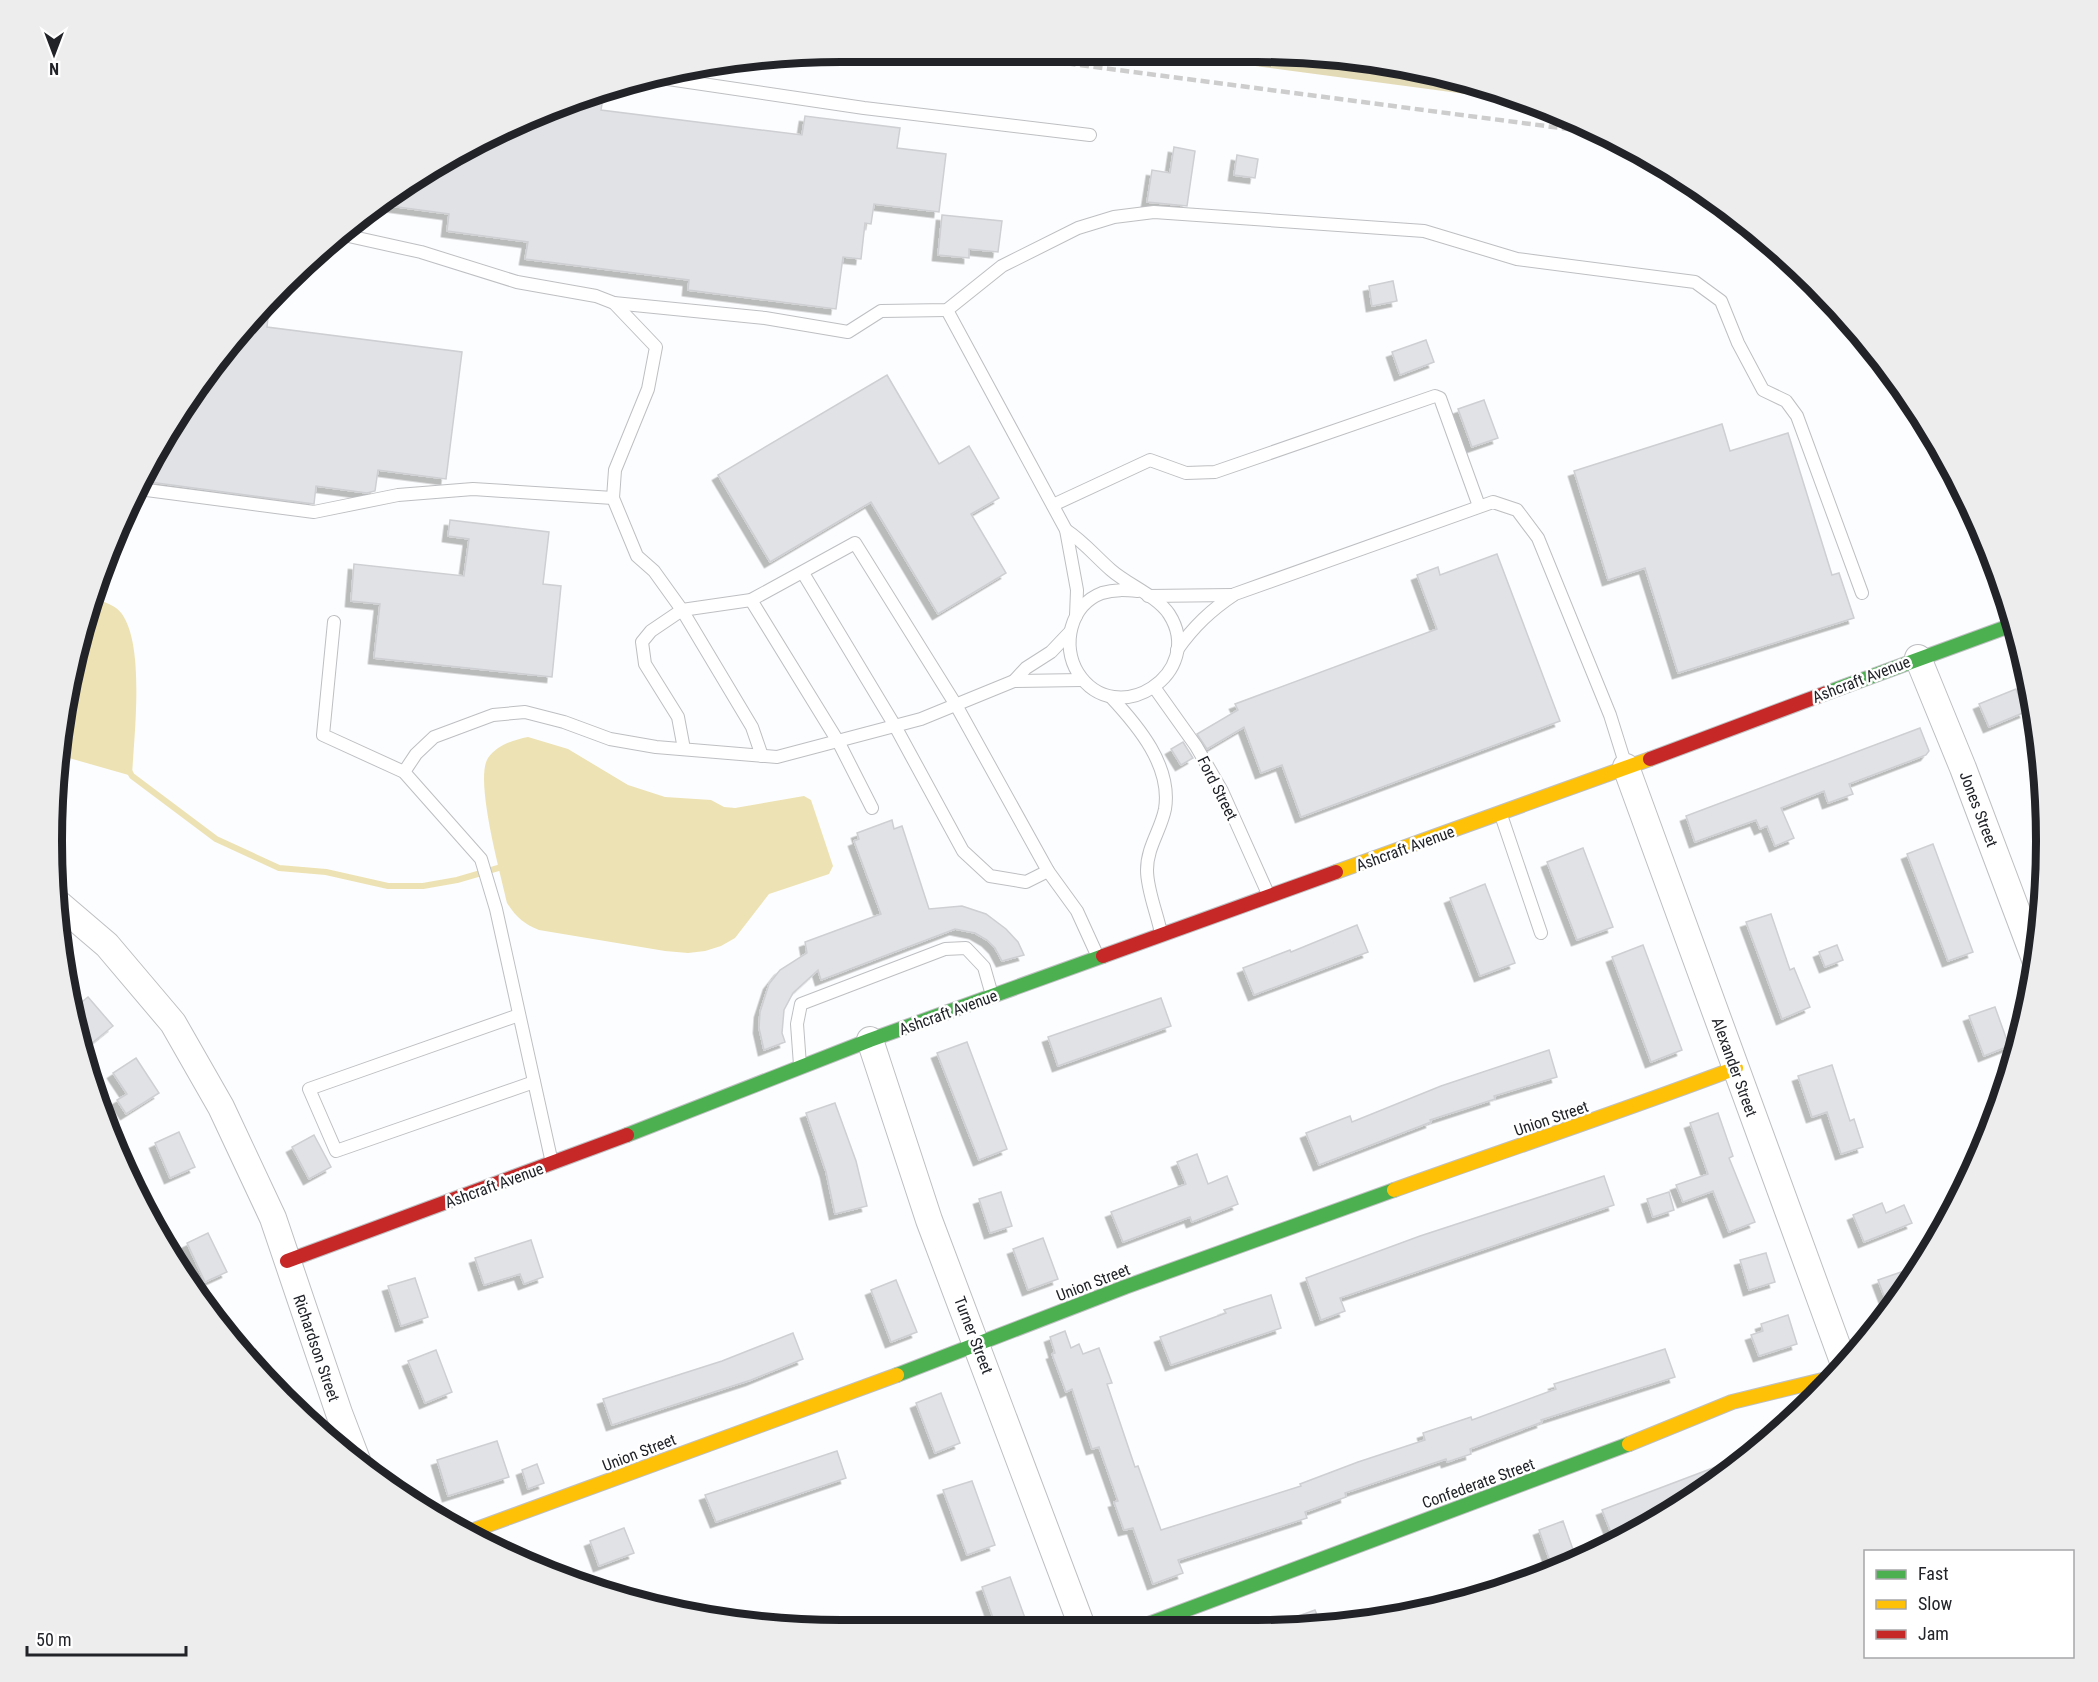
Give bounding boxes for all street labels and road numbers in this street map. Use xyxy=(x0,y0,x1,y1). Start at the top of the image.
street label: Ashcraft Avenue xyxy=(1810,652,1913,707)
street label: Ford Street xyxy=(1193,753,1242,824)
street label: Jones Street xyxy=(1955,769,2002,850)
street label: Ashcraft Avenue xyxy=(1353,822,1457,875)
street label: Ashcraft Avenue xyxy=(896,986,1000,1039)
street label: Alexander Street xyxy=(1708,1015,1761,1120)
street label: Union Street xyxy=(1511,1097,1591,1140)
street label: Ashcraft Avenue xyxy=(442,1159,546,1212)
street label: Union Street xyxy=(1054,1260,1133,1305)
street label: Richardson Street xyxy=(289,1292,344,1404)
street label: Turner Street xyxy=(950,1294,997,1377)
street label: Union Street xyxy=(600,1430,679,1475)
street label: Confederate Street xyxy=(1419,1454,1537,1513)

